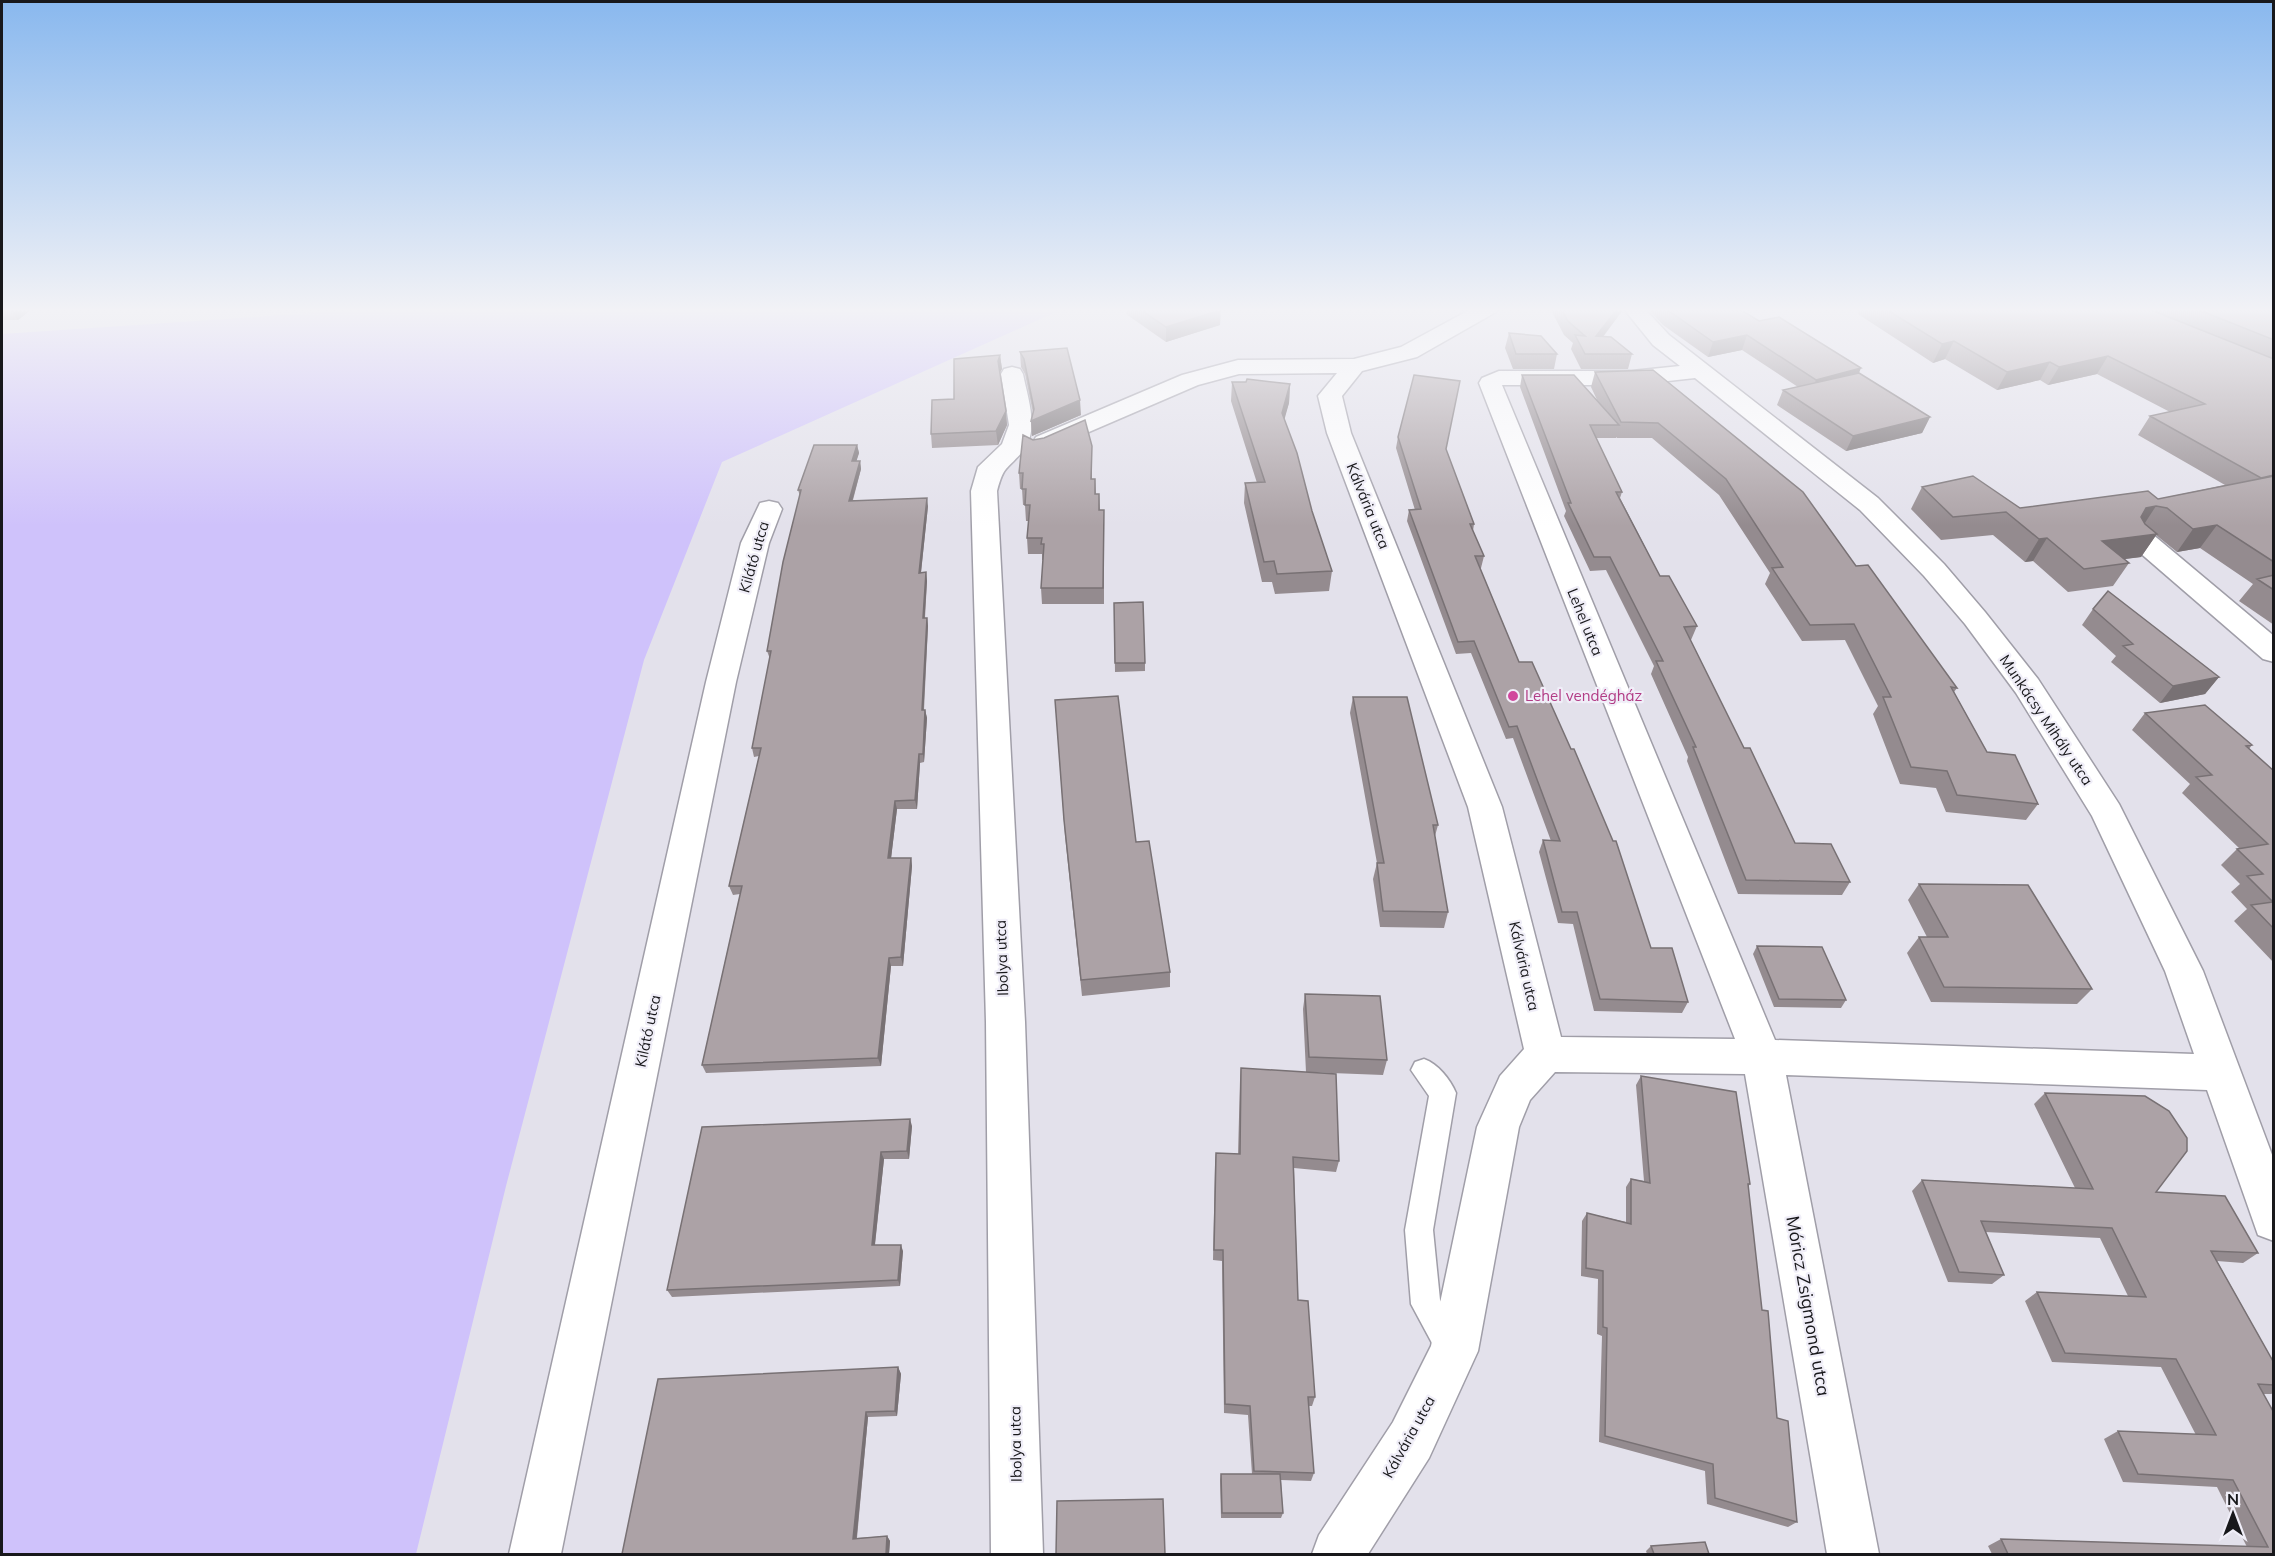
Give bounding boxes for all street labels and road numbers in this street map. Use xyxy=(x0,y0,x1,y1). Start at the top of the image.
street label: Kálvária utca xyxy=(1343,460,1394,552)
street label: Kilátó utca xyxy=(734,519,773,595)
street label: Lehel utca xyxy=(1563,585,1608,658)
street label: Munkácsy Mihály utca xyxy=(1996,651,2097,789)
street label: Kálvária utca xyxy=(1505,919,1544,1012)
street label: Ibolya utca xyxy=(991,920,1012,996)
street label: Kilátó utca xyxy=(631,993,664,1069)
street label: Móricz Zsigmond utca xyxy=(1781,1214,1836,1398)
street label: Kálvária utca xyxy=(1378,1392,1439,1481)
street label: Ibolya utca xyxy=(1005,1406,1026,1482)

